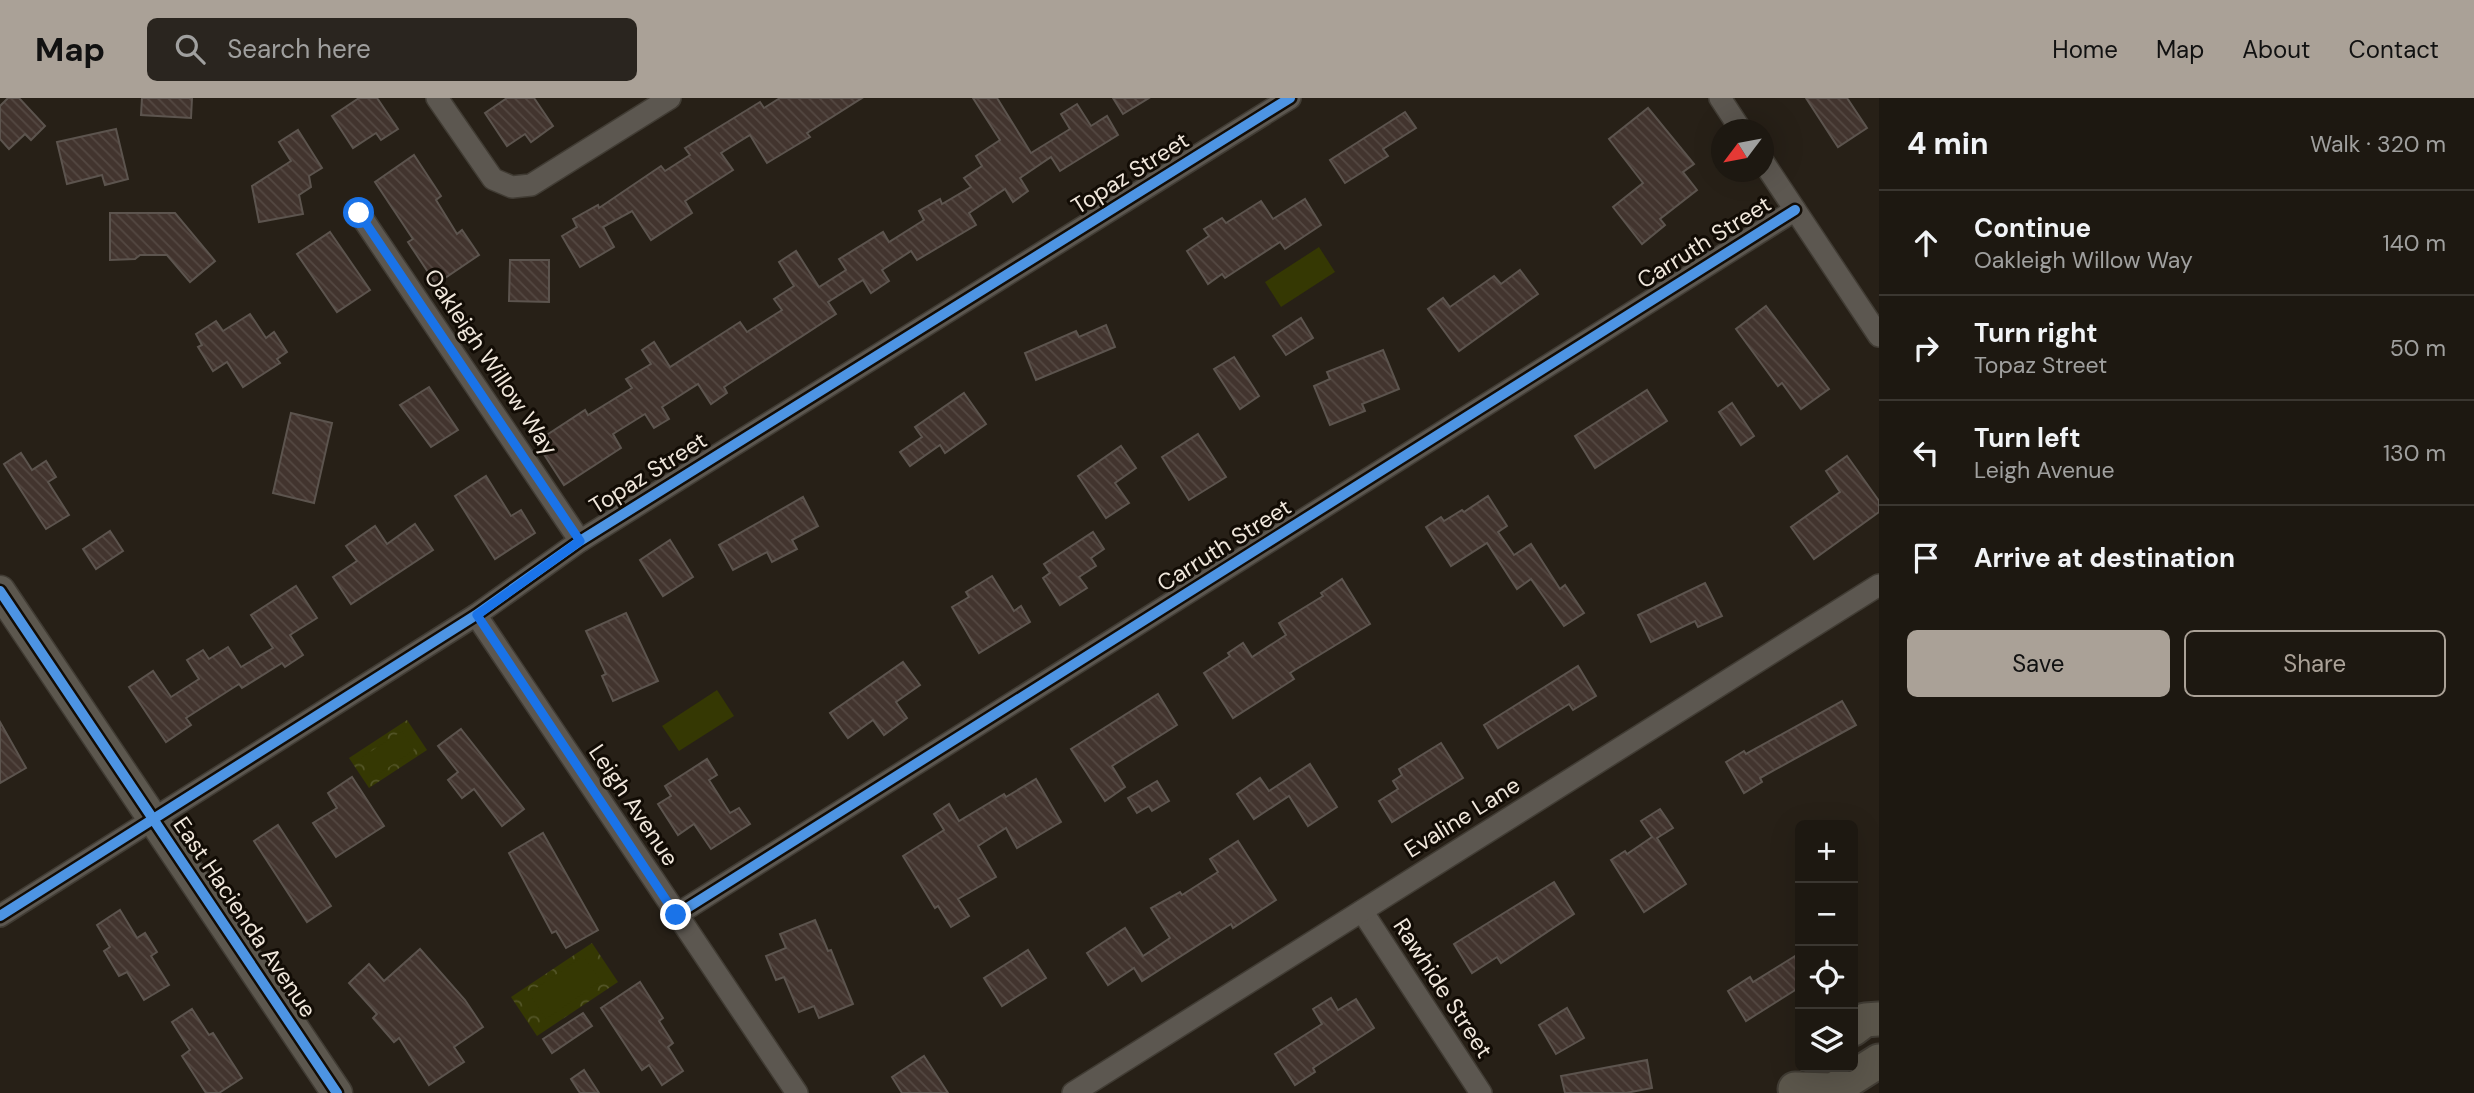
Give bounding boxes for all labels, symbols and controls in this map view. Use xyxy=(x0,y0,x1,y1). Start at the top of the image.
search box xyxy=(147,18,637,81)
text: Map xyxy=(35,28,105,71)
icon: search xyxy=(171,30,209,68)
text: Search here xyxy=(227,32,371,66)
text: Home xyxy=(2052,34,2118,65)
text: Map xyxy=(2156,34,2204,65)
text: About xyxy=(2242,34,2311,65)
text: Contact xyxy=(2349,34,2439,65)
north arrow xyxy=(1711,119,1774,182)
text: 4 min xyxy=(1907,124,1989,163)
street label: Topaz Street xyxy=(1066,125,1194,221)
text: Walk · 320 m xyxy=(2310,129,2446,159)
street label: Carruth Street xyxy=(1631,189,1777,295)
route start xyxy=(343,197,374,228)
text: Continue xyxy=(1974,211,2091,245)
icon: ahead xyxy=(1907,224,1945,262)
text: 140 m xyxy=(2383,228,2446,258)
text: Oakleigh Willow Way xyxy=(1974,245,2193,275)
street label: Oakleigh Willow Way xyxy=(417,263,565,461)
text: Turn right xyxy=(1974,316,2098,350)
icon: right xyxy=(1907,329,1945,367)
text: 50 m xyxy=(2390,333,2446,363)
text: Topaz Street xyxy=(1974,350,2107,380)
text: Turn left xyxy=(1974,421,2081,455)
street label: Topaz Street xyxy=(584,425,712,521)
icon: left xyxy=(1907,434,1945,472)
text: 130 m xyxy=(2383,438,2446,468)
text: Leigh Avenue xyxy=(1974,455,2115,485)
street label: Carruth Street xyxy=(1151,492,1297,598)
icon: arrive xyxy=(1907,539,1945,577)
text: Arrive at destination xyxy=(1974,541,2235,575)
button: Save xyxy=(1907,630,2170,697)
button: Share xyxy=(2184,630,2446,697)
street label: Leigh Avenue xyxy=(582,738,686,872)
street label: Evaline Lane xyxy=(1399,770,1525,864)
street label: East Hacienda Avenue xyxy=(167,811,323,1023)
map controls xyxy=(1795,820,1858,1072)
button: + xyxy=(1795,820,1858,883)
button: − xyxy=(1795,883,1858,946)
route end xyxy=(660,899,691,930)
street label: Rawhide Street xyxy=(1387,912,1499,1064)
button: locate xyxy=(1795,946,1858,1009)
button: layers xyxy=(1795,1009,1858,1072)

